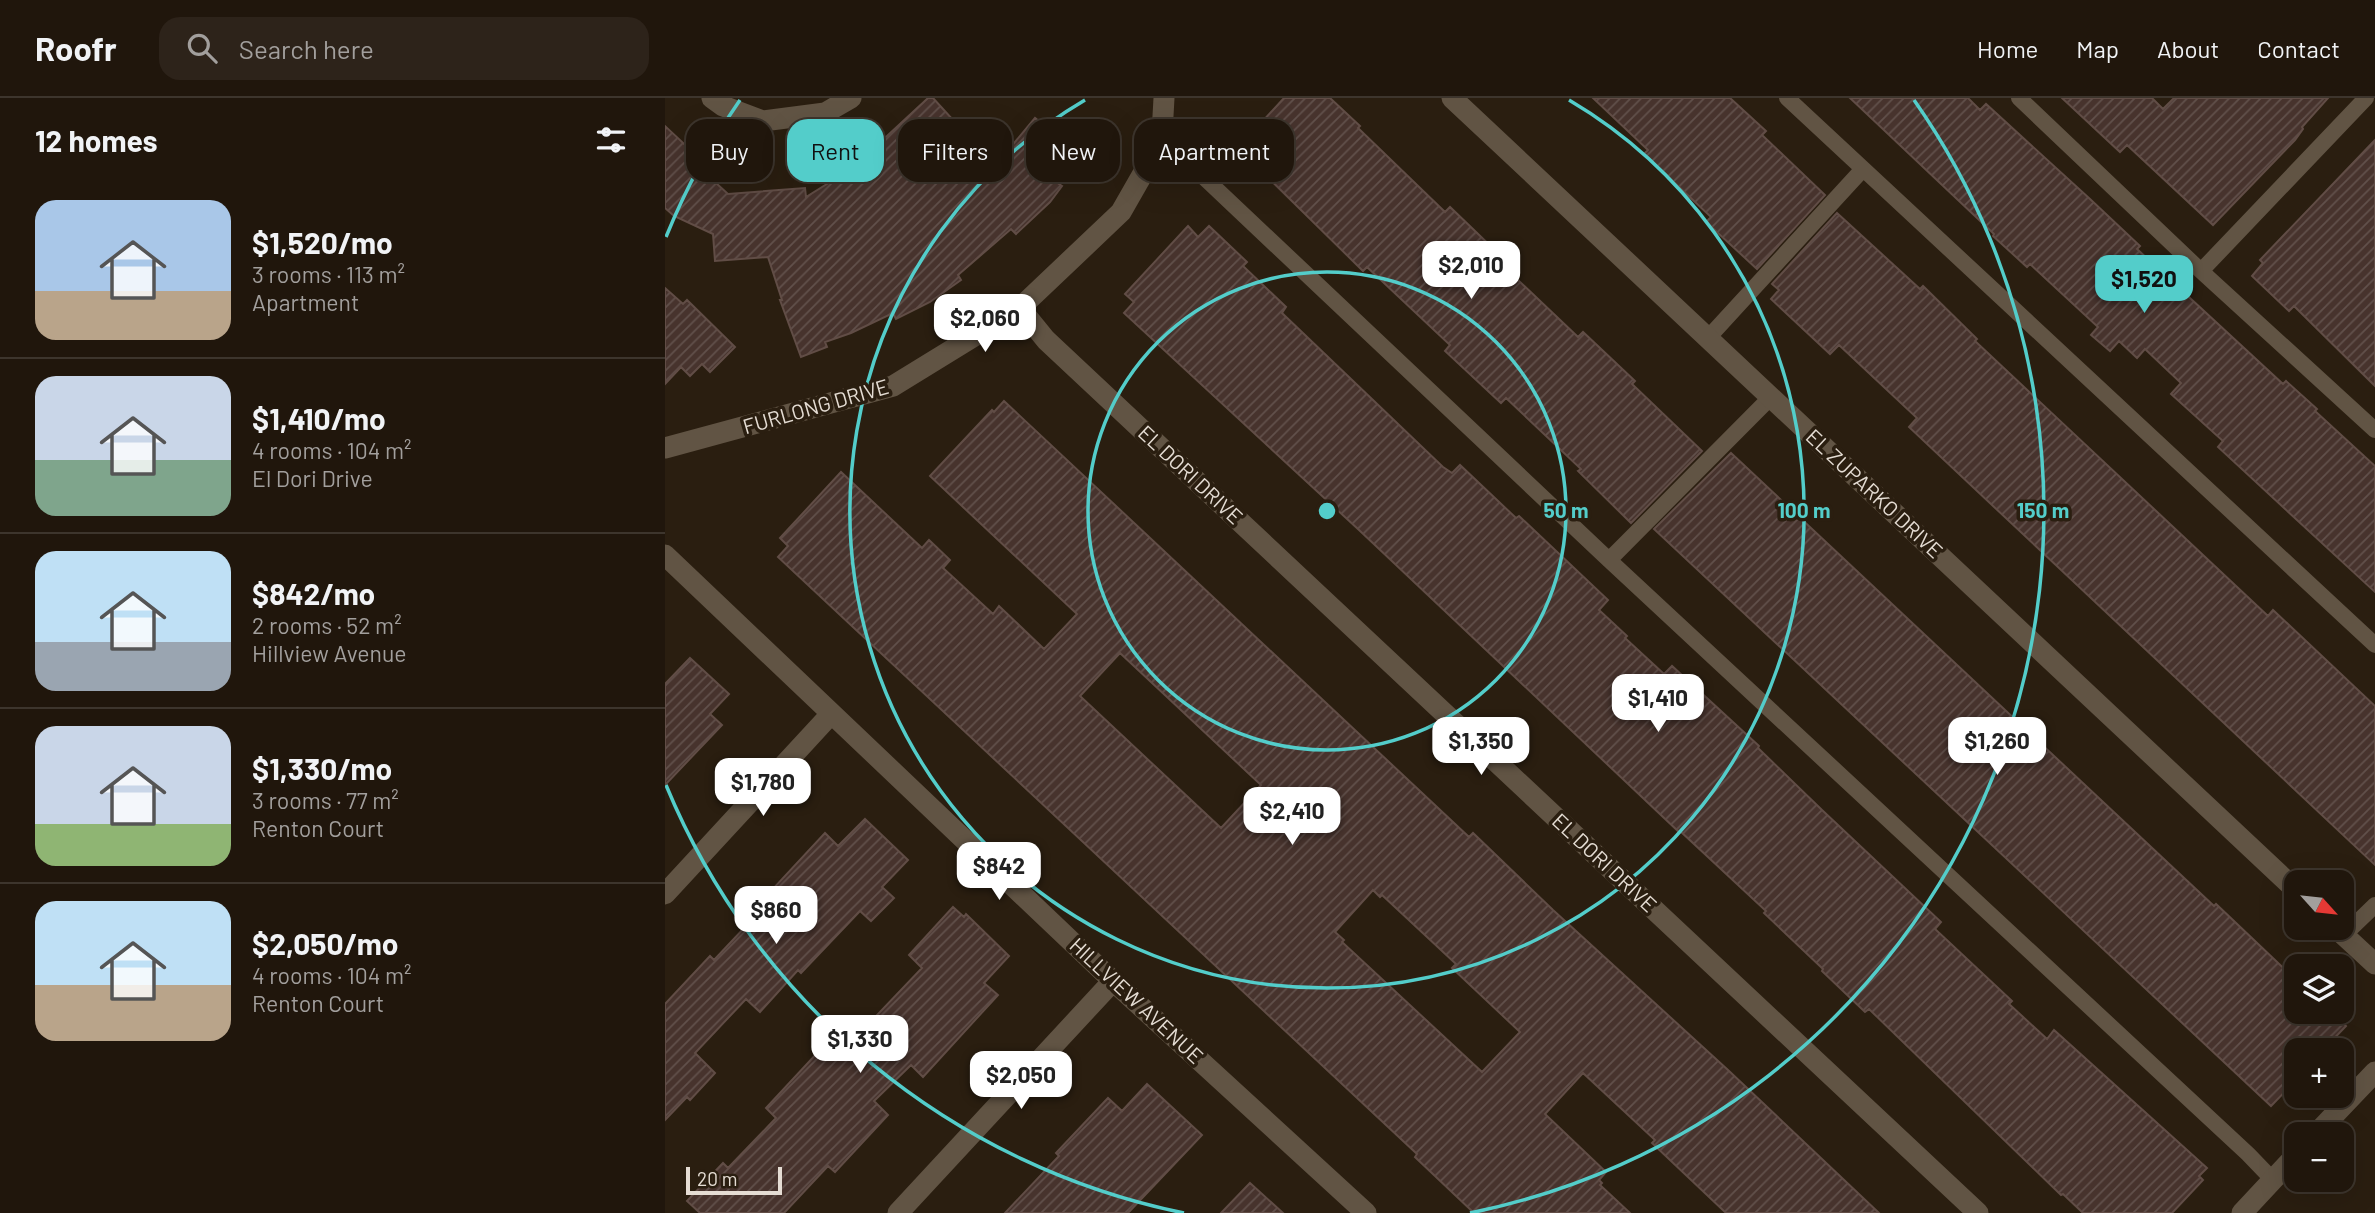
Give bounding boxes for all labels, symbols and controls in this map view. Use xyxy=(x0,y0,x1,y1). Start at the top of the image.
search box xyxy=(159,17,649,80)
text: Roofr xyxy=(35,28,117,68)
icon: search xyxy=(183,29,221,67)
text: Search here xyxy=(239,33,374,64)
text: Home xyxy=(1977,34,2038,63)
text: Map xyxy=(2076,34,2119,63)
text: About xyxy=(2157,34,2219,63)
text: Contact xyxy=(2257,34,2340,63)
chip: Buy xyxy=(686,119,773,182)
chip: Rent xyxy=(787,119,884,182)
chip: Filters xyxy=(898,119,1012,182)
chip: New xyxy=(1026,119,1120,182)
chip: Apartment xyxy=(1134,119,1294,182)
icon: filters xyxy=(592,121,630,159)
text: 12 homes xyxy=(35,122,158,158)
text: $1,520/mo xyxy=(252,224,393,260)
icon: home xyxy=(91,228,175,312)
pin: $2,010 xyxy=(1414,242,1528,301)
text: $2,010 xyxy=(1438,250,1504,278)
pin: $1,520 xyxy=(2087,256,2201,315)
text: 3 rooms · 113 m² xyxy=(252,260,405,288)
text: $1,520 xyxy=(2111,264,2177,292)
text: Apartment xyxy=(252,288,359,316)
pin: $2,060 xyxy=(928,294,1042,354)
text: $2,060 xyxy=(950,303,1020,331)
street label: FURLONG DRIVE xyxy=(740,373,891,438)
text: $1,410/mo xyxy=(252,400,386,436)
icon: home xyxy=(91,404,175,488)
street label: EL DORI DRIVE xyxy=(1134,419,1248,529)
street label: EL ZUPARKO DRIVE xyxy=(1802,423,1948,563)
text: 4 rooms · 104 m² xyxy=(252,436,412,464)
text: El Dori Drive xyxy=(252,464,373,492)
text: 50 m xyxy=(1543,497,1589,522)
text: 100 m xyxy=(1777,497,1831,522)
text: 150 m xyxy=(2017,497,2069,522)
centre of rings xyxy=(1315,499,1339,523)
text: $842/mo xyxy=(252,575,375,611)
icon: home xyxy=(91,579,175,663)
text: 2 rooms · 52 m² xyxy=(252,611,402,639)
text: Hillview Avenue xyxy=(252,639,407,667)
pin: $1,410 xyxy=(1601,674,1715,734)
text: $1,410 xyxy=(1628,683,1688,711)
pin: $1,350 xyxy=(1424,718,1538,777)
pin: $1,260 xyxy=(1940,718,2054,777)
text: $1,350 xyxy=(1448,726,1514,754)
text: $1,260 xyxy=(1964,726,2030,754)
text: $1,330/mo xyxy=(252,750,392,786)
icon: home xyxy=(91,754,175,838)
pin: $1,780 xyxy=(706,758,820,818)
text: $1,780 xyxy=(731,767,795,795)
text: 3 rooms · 77 m² xyxy=(252,786,399,814)
pin: $2,410 xyxy=(1235,788,1349,847)
text: $2,410 xyxy=(1259,796,1325,824)
street label: EL DORI DRIVE xyxy=(1548,807,1662,917)
text: Renton Court xyxy=(252,814,384,842)
pin: $842 xyxy=(958,842,1040,902)
text: $842 xyxy=(973,851,1025,879)
north arrow xyxy=(2284,870,2354,940)
map controls xyxy=(2284,870,2354,1192)
pin: $860 xyxy=(735,886,817,946)
text: $860 xyxy=(750,895,802,923)
text: $2,050/mo xyxy=(252,925,399,961)
icon: home xyxy=(91,929,175,1013)
street label: HILLVIEW AVENUE xyxy=(1065,932,1209,1068)
button: layers xyxy=(2284,954,2354,1024)
text: 4 rooms · 104 m² xyxy=(252,961,412,989)
text: Renton Court xyxy=(252,989,384,1017)
pin: $1,330 xyxy=(803,1016,917,1075)
text: $1,330 xyxy=(827,1024,893,1052)
button: + xyxy=(2284,1038,2354,1108)
pin: $2,050 xyxy=(964,1052,1078,1111)
text: $2,050 xyxy=(986,1060,1056,1088)
button: − xyxy=(2284,1122,2354,1192)
scale bar xyxy=(686,1164,782,1196)
text: 20 m xyxy=(697,1167,737,1190)

